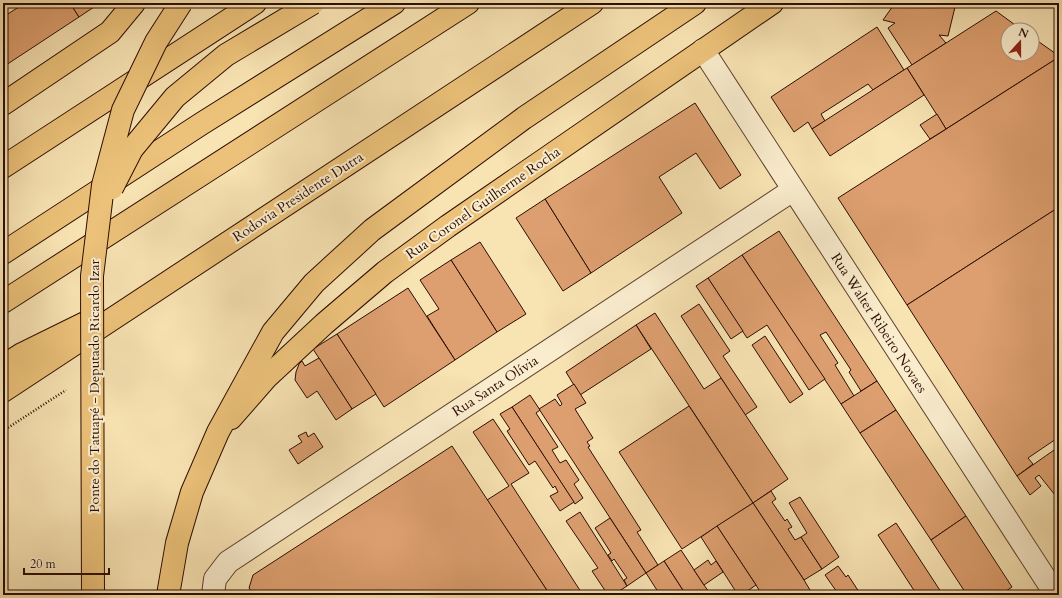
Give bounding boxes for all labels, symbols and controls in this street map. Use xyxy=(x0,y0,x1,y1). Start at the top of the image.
north arrow xyxy=(1000,22,1040,62)
text: N xyxy=(1016,24,1031,42)
street label: Rua Coronel Guilherme Rocha xyxy=(402,142,564,264)
street label: Rodovia Presidente Dutra xyxy=(229,148,367,246)
street label: Rua Walter Ribeiro Novaes xyxy=(827,249,932,397)
street label: Ponte do Tatuapé - Deputado Ricardo Izar xyxy=(85,258,104,513)
street label: Rua Santa Olívia xyxy=(448,351,542,421)
scale bar xyxy=(24,550,109,576)
text: 20 m xyxy=(30,556,57,572)

